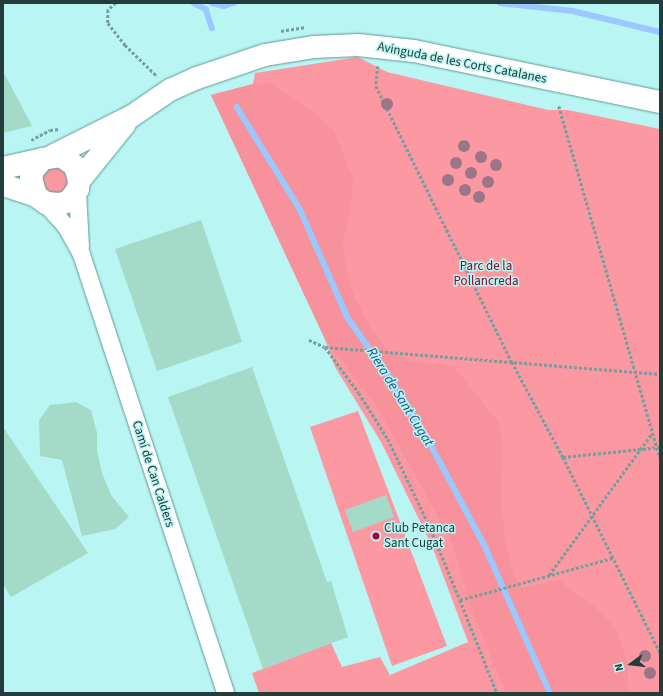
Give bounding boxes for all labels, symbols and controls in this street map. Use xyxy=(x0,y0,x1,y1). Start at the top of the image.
street label: Avinguda de les Corts Catalanes xyxy=(376,39,548,87)
park label: Parc de la Pollancreda xyxy=(454,259,518,290)
water label: Riera de Sant Cugat xyxy=(363,344,437,450)
street label: Camí de Can Calders xyxy=(128,419,178,529)
place label: Club Petanca Sant Cugat xyxy=(384,521,455,552)
marker: Club Petanca Sant Cugat xyxy=(371,531,381,541)
north arrow xyxy=(611,644,651,684)
text: N xyxy=(611,662,627,673)

